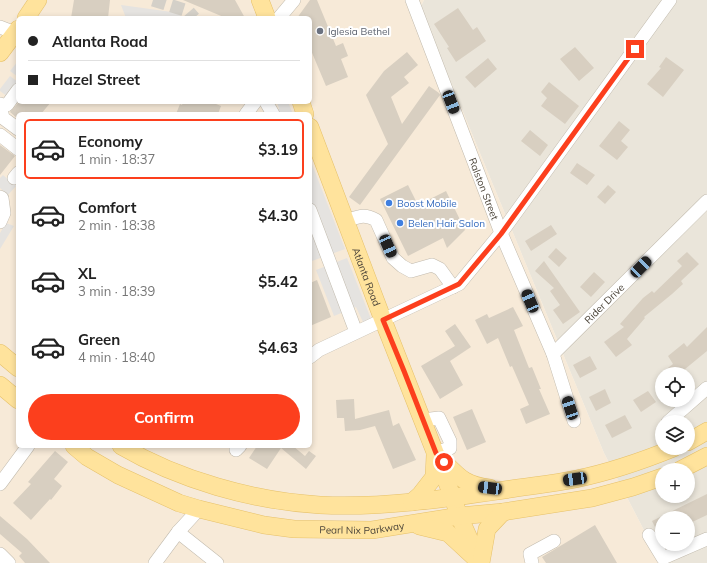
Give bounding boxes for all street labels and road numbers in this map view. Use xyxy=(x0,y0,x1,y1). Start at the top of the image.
street label: Ralston Street xyxy=(466,156,502,222)
street label: Atlanta Road xyxy=(349,246,383,308)
street label: Rider Drive xyxy=(582,281,627,326)
street label: Pearl Nix Parkway xyxy=(319,519,406,537)

